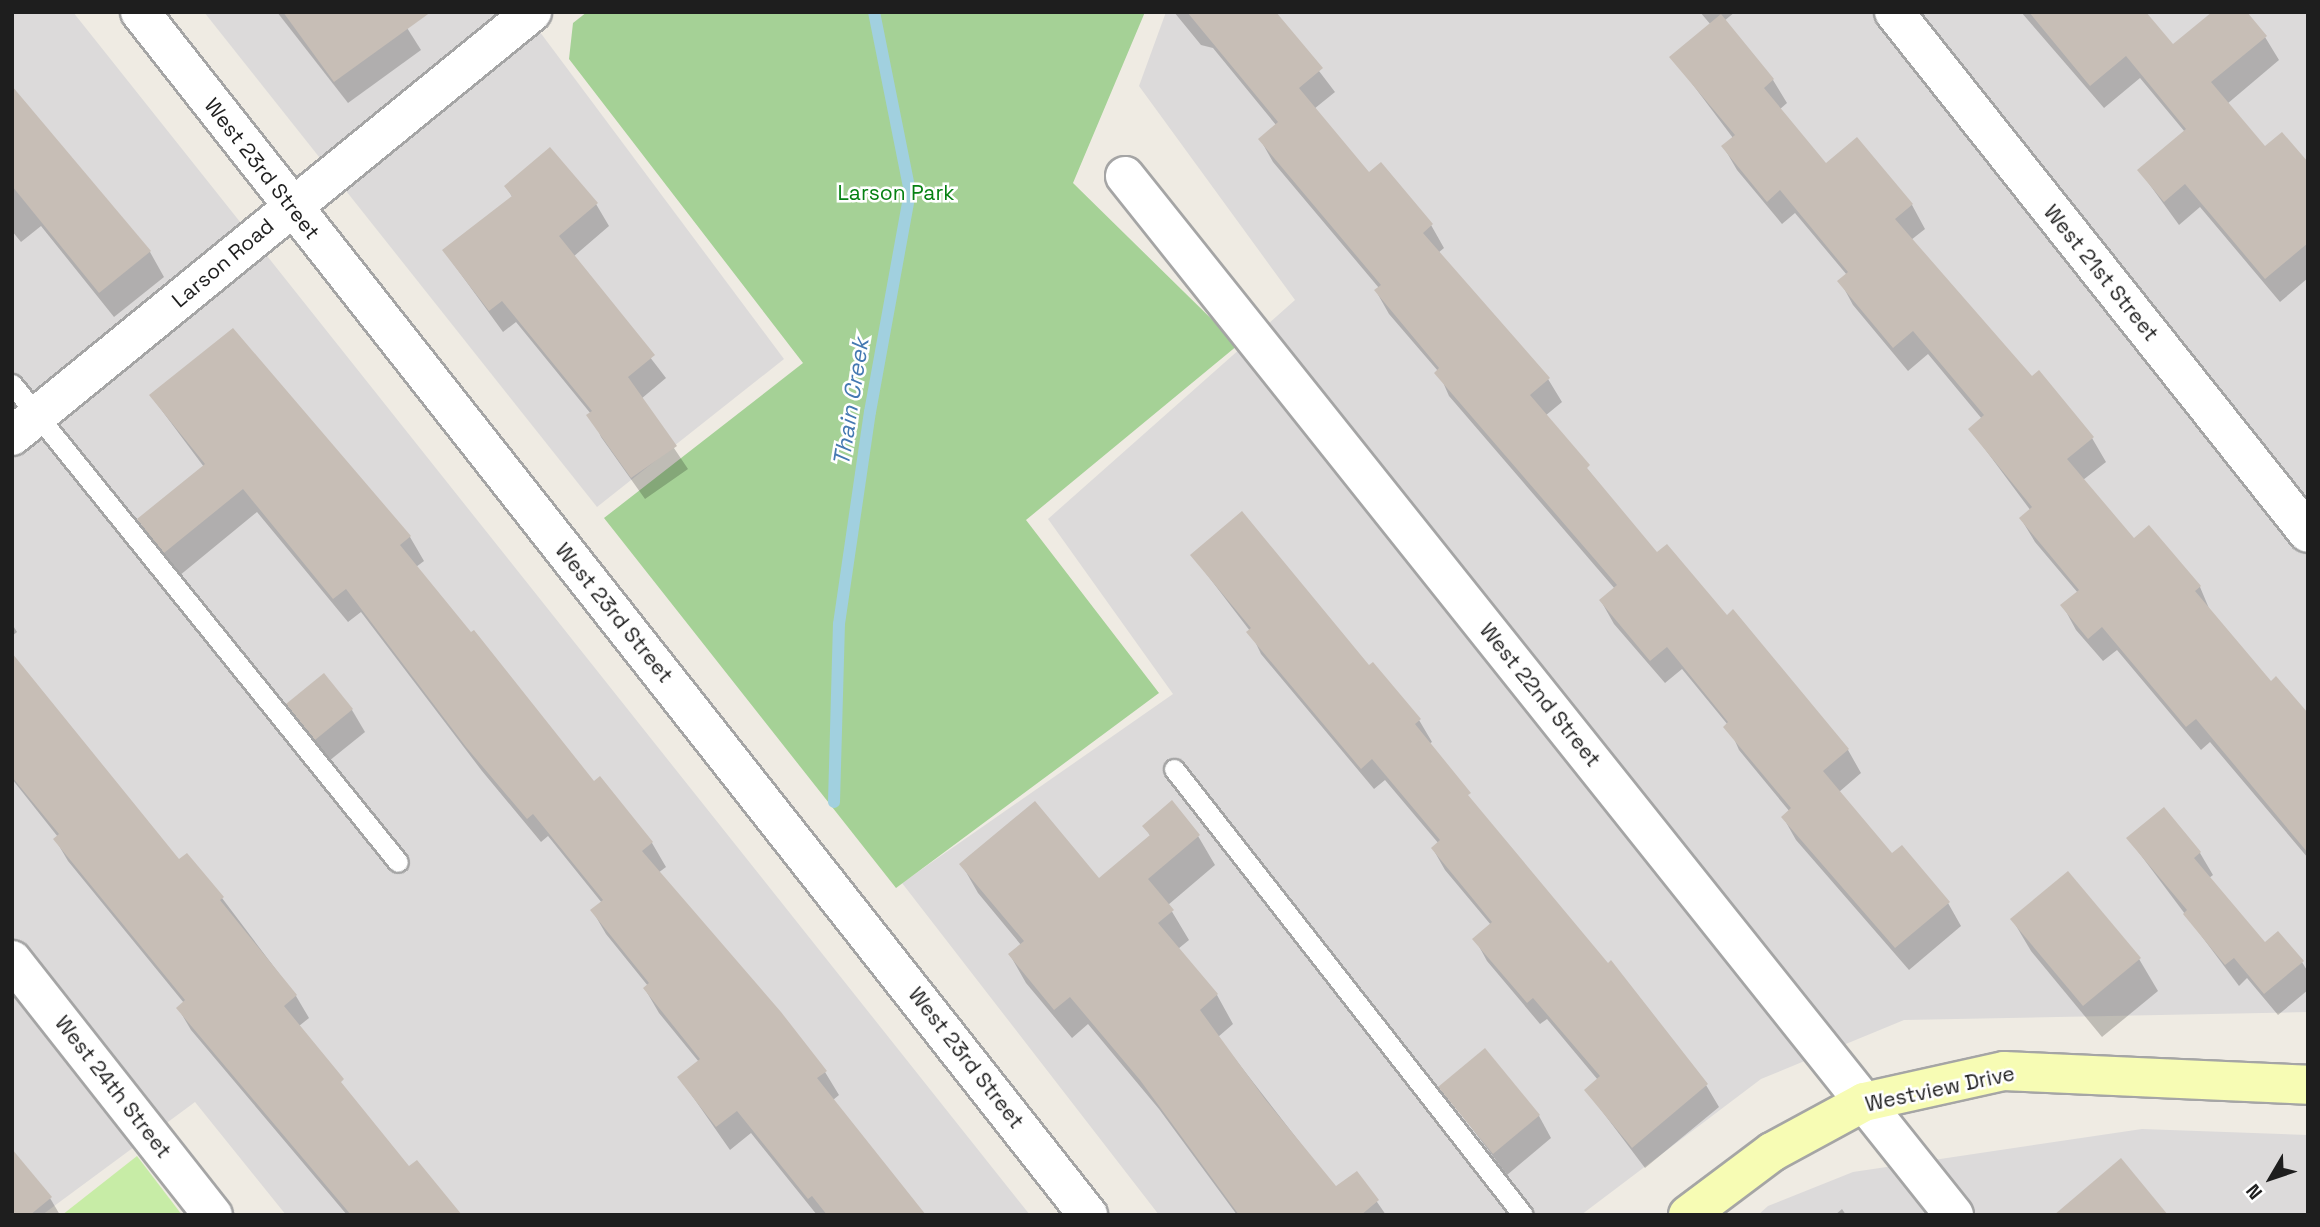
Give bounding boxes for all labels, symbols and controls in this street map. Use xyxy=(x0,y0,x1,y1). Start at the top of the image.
street label: West 23rd Street xyxy=(199,93,325,245)
park label: Larson Park xyxy=(837,180,955,206)
street label: West 21st Street xyxy=(2038,200,2164,346)
street label: Larson Road xyxy=(167,213,279,313)
water label: Thain Creek xyxy=(827,336,875,468)
street label: West 23rd Street xyxy=(550,538,678,688)
street label: West 22nd Street xyxy=(1474,618,1606,772)
street label: West 23rd Street xyxy=(903,982,1029,1134)
street label: West 24th Street xyxy=(50,1011,176,1163)
street label: Westview Drive xyxy=(1863,1061,2017,1117)
north arrow xyxy=(2236,1143,2306,1213)
text: N xyxy=(2241,1179,2268,1204)

